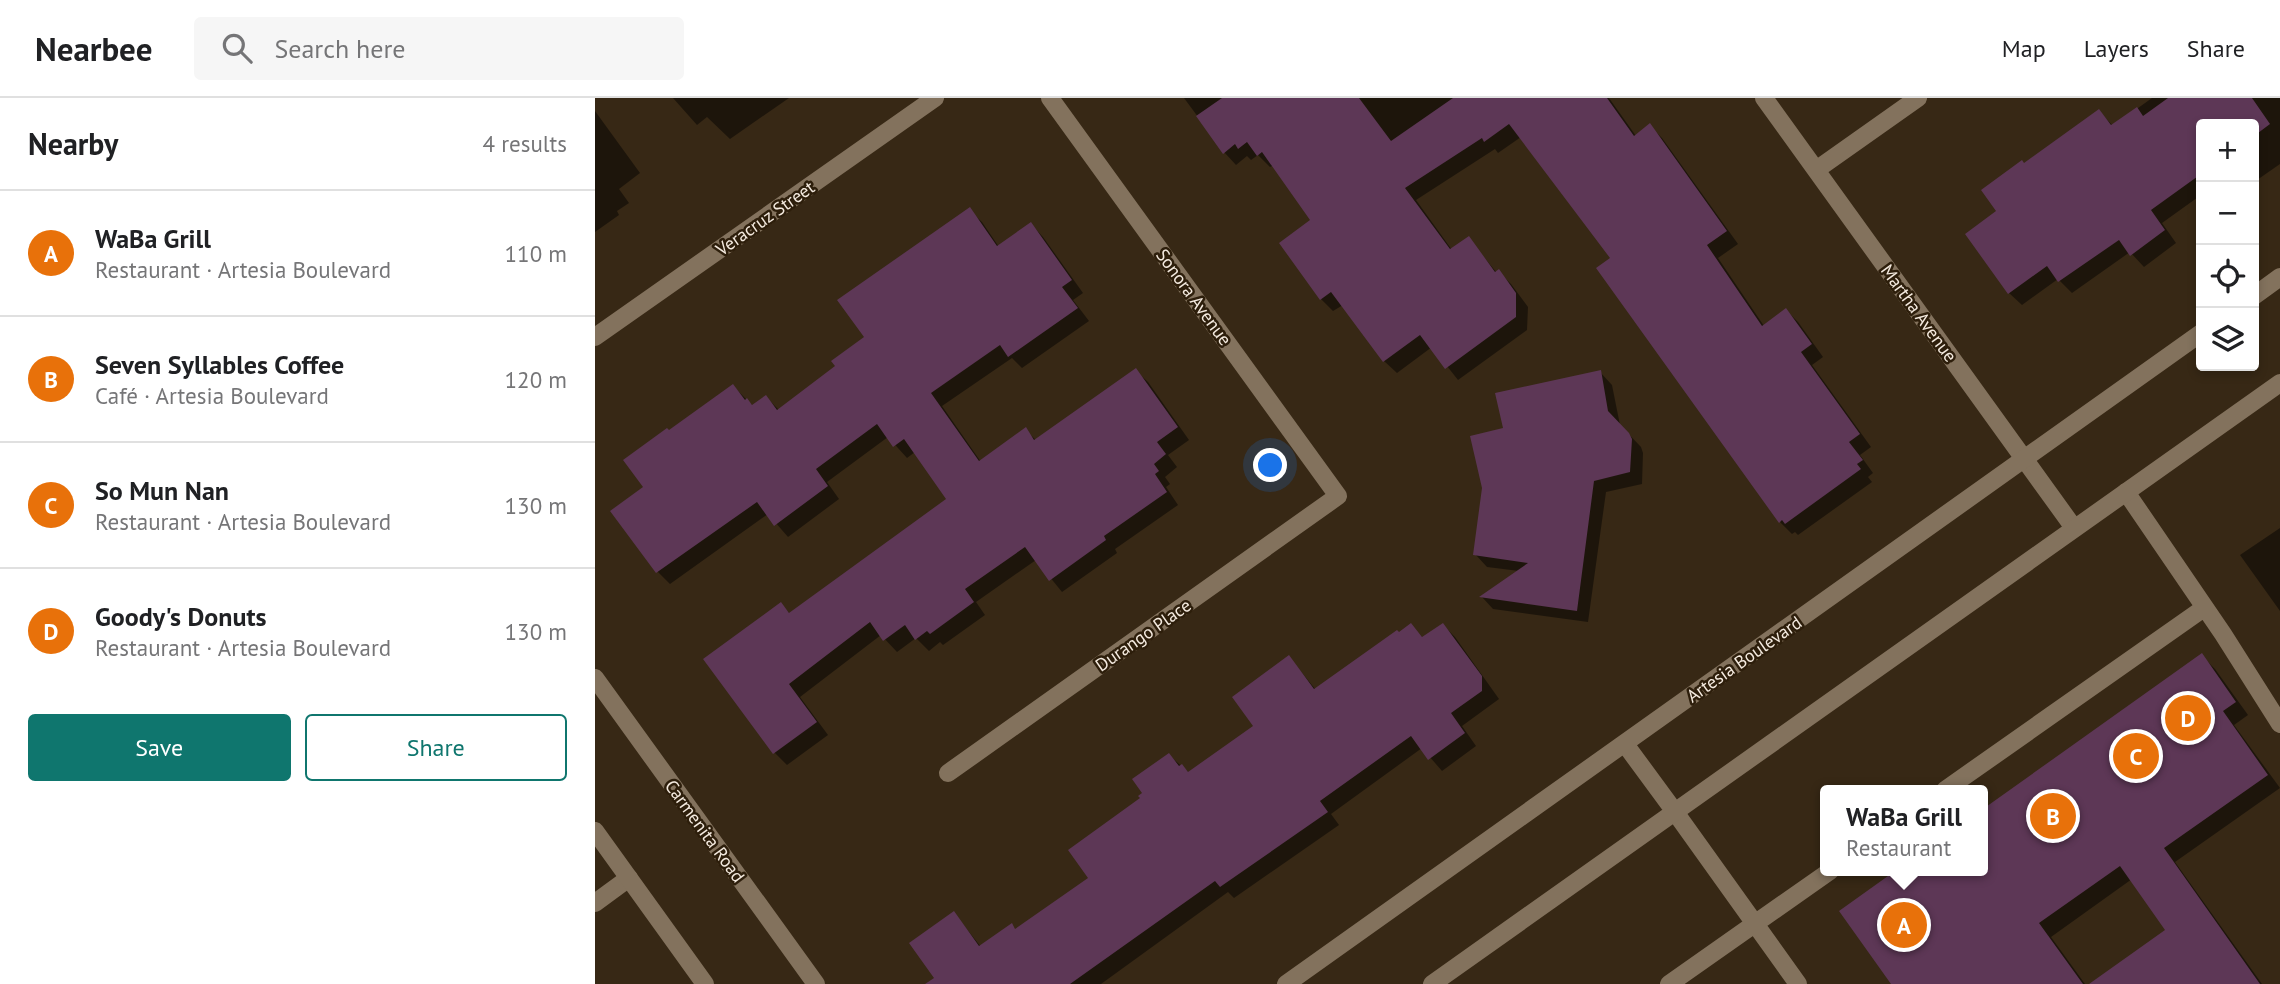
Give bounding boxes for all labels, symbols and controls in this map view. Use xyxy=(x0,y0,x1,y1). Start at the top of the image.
search box xyxy=(194,17,684,80)
text: Nearbee xyxy=(35,27,152,70)
icon: search xyxy=(218,29,256,67)
text: Search here xyxy=(274,32,406,65)
text: Map xyxy=(2002,33,2046,64)
text: Layers xyxy=(2084,33,2149,64)
text: Share xyxy=(2187,33,2245,64)
map controls xyxy=(2196,119,2259,371)
button: + xyxy=(2196,119,2259,182)
text: Nearby xyxy=(28,124,118,163)
text: 4 results xyxy=(483,129,567,158)
street label: Veracruz Street xyxy=(710,175,819,261)
button: − xyxy=(2196,182,2259,245)
text: WaBa Grill xyxy=(95,222,211,255)
text: A xyxy=(44,239,58,268)
text: 110 m xyxy=(505,239,567,268)
street label: Sonora Avenue xyxy=(1151,244,1237,350)
button: locate xyxy=(2196,245,2259,308)
text: Restaurant · Artesia Boulevard xyxy=(95,255,391,284)
street label: Martha Avenue xyxy=(1876,260,1962,366)
button: layers xyxy=(2196,308,2259,371)
text: Seven Syllables Coffee xyxy=(95,348,344,381)
text: B xyxy=(44,365,58,394)
text: 120 m xyxy=(505,365,567,394)
text: Café · Artesia Boulevard xyxy=(95,381,329,410)
your location xyxy=(1253,448,1287,482)
text: So Mun Nan xyxy=(95,474,229,507)
text: C xyxy=(45,491,57,520)
text: 130 m xyxy=(505,491,567,520)
text: Restaurant · Artesia Boulevard xyxy=(95,507,391,536)
street label: Durango Place xyxy=(1091,594,1195,676)
text: Goody's Donuts xyxy=(95,600,266,633)
street label: Artesia Boulevard xyxy=(1682,611,1806,707)
text: D xyxy=(44,617,58,646)
text: 130 m xyxy=(505,617,567,646)
text: Restaurant · Artesia Boulevard xyxy=(95,633,391,662)
pin: D xyxy=(2165,692,2211,744)
button: Save xyxy=(28,714,291,781)
button: Share xyxy=(305,714,567,781)
pin: C xyxy=(2113,730,2159,782)
street label: Carmenita Road xyxy=(660,775,750,887)
popup xyxy=(1820,785,1988,876)
pin: B xyxy=(2030,790,2076,842)
text: WaBa Grill xyxy=(1846,800,1962,833)
text: Restaurant xyxy=(1846,833,1951,862)
pin: A xyxy=(1881,899,1927,951)

